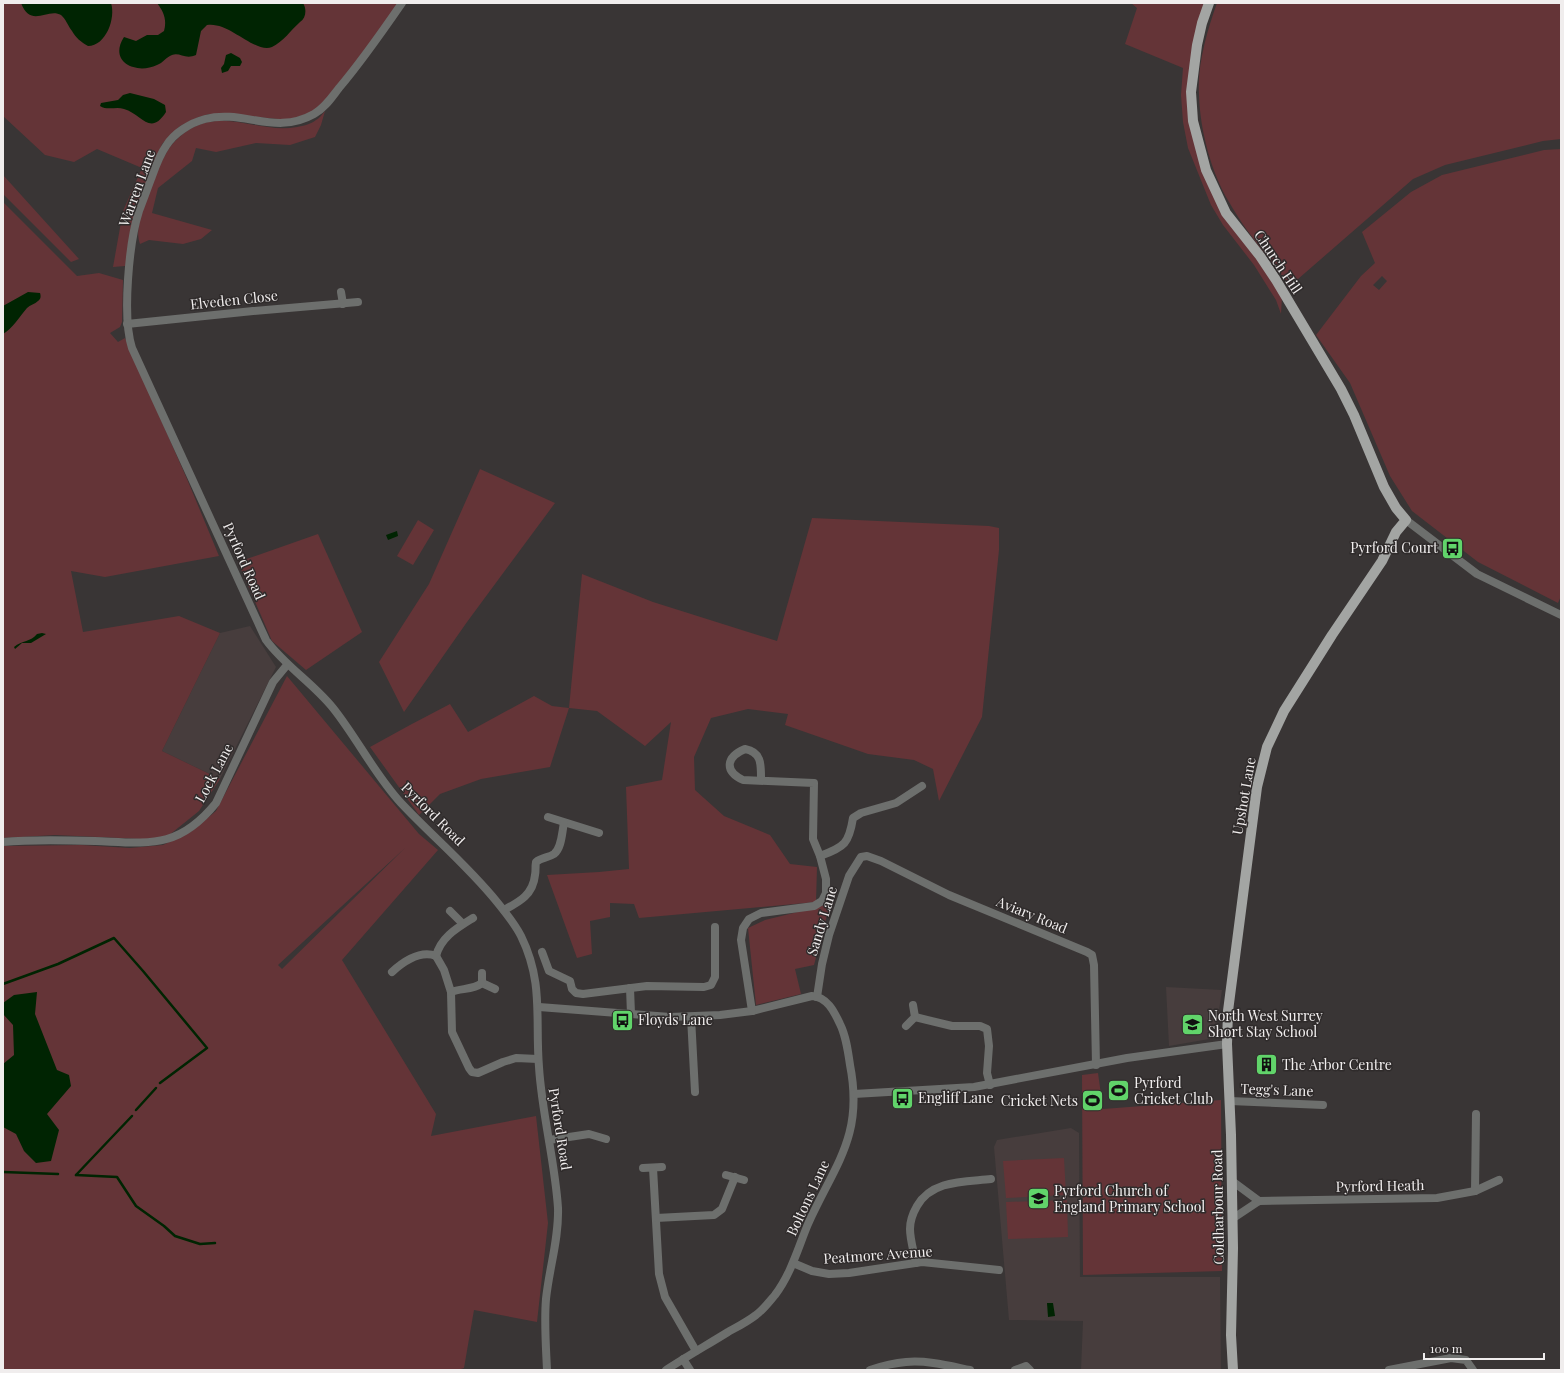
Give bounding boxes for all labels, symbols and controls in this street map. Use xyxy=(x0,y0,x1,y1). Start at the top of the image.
street label: Warren Lane xyxy=(113,147,159,230)
street label: Church Hill xyxy=(1250,226,1307,297)
street label: Elveden Close xyxy=(189,285,279,314)
street label: Pyrford Road xyxy=(219,519,270,603)
bus stop icon: Pyrford Court xyxy=(1440,535,1466,561)
place label: Pyrford Court xyxy=(1350,538,1439,557)
street label: Lock Lane xyxy=(190,740,237,806)
street label: Upshot Lane xyxy=(1227,756,1260,836)
street label: Pyrford Road xyxy=(397,778,469,850)
street label: Sandy Lane xyxy=(802,884,841,958)
street label: Aviary Road xyxy=(993,891,1071,937)
place label: North West Surrey Short Stay School xyxy=(1208,1006,1323,1041)
bus stop icon: Floyds Lane xyxy=(609,1007,635,1033)
place label: Floyds Lane xyxy=(638,1010,713,1029)
school or university icon: North West Surrey Short Stay School xyxy=(1179,1011,1205,1037)
building icon: The Arbor Centre xyxy=(1253,1052,1279,1078)
place label: The Arbor Centre xyxy=(1282,1055,1392,1074)
place label: Pyrford Cricket Club xyxy=(1134,1073,1213,1108)
sports icon: Pyrford Cricket Club xyxy=(1106,1078,1132,1104)
street label: Tegg's Lane xyxy=(1240,1079,1314,1100)
bus stop icon: Engliff Lane xyxy=(889,1085,915,1111)
street label: Pyrford Road xyxy=(545,1086,576,1171)
place label: Engliff Lane xyxy=(918,1088,994,1107)
sports icon: Cricket Nets xyxy=(1080,1088,1106,1114)
place label: Cricket Nets xyxy=(1001,1091,1078,1110)
street label: Coldharbour Road xyxy=(1207,1149,1228,1265)
street label: Boltons Lane xyxy=(782,1157,833,1239)
street label: Pyrford Heath xyxy=(1335,1175,1425,1196)
place label: Pyrford Church of England Primary School xyxy=(1054,1181,1205,1216)
school or university icon: Pyrford Church of England Primary School xyxy=(1026,1186,1052,1212)
street label: Peatmore Avenue xyxy=(823,1241,933,1268)
scale bar xyxy=(1424,1335,1544,1361)
text: 100 m xyxy=(1430,1340,1463,1356)

